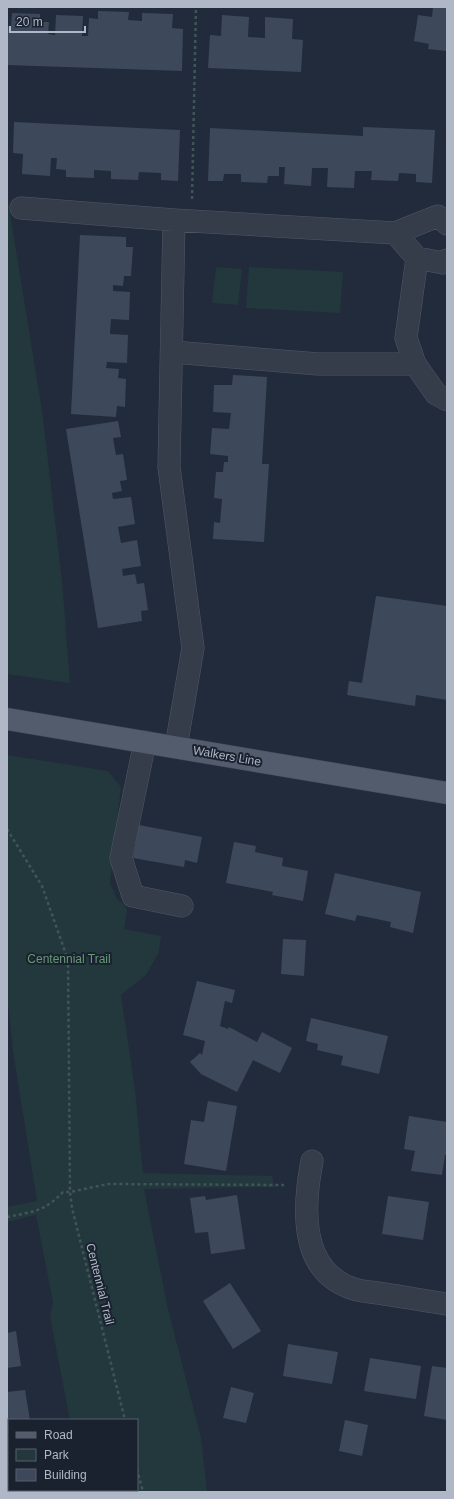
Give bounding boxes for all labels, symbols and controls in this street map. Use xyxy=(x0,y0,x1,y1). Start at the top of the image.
scale bar xyxy=(10,8,85,34)
text: 20 m xyxy=(16,15,43,29)
street label: Walkers Line xyxy=(192,743,262,769)
park label: Centennial Trail xyxy=(27,952,111,966)
street label: Centennial Trail xyxy=(83,1242,117,1326)
legend xyxy=(8,1419,138,1491)
text: Road xyxy=(44,1428,73,1442)
text: Park xyxy=(44,1448,70,1462)
text: Building xyxy=(44,1468,87,1482)

